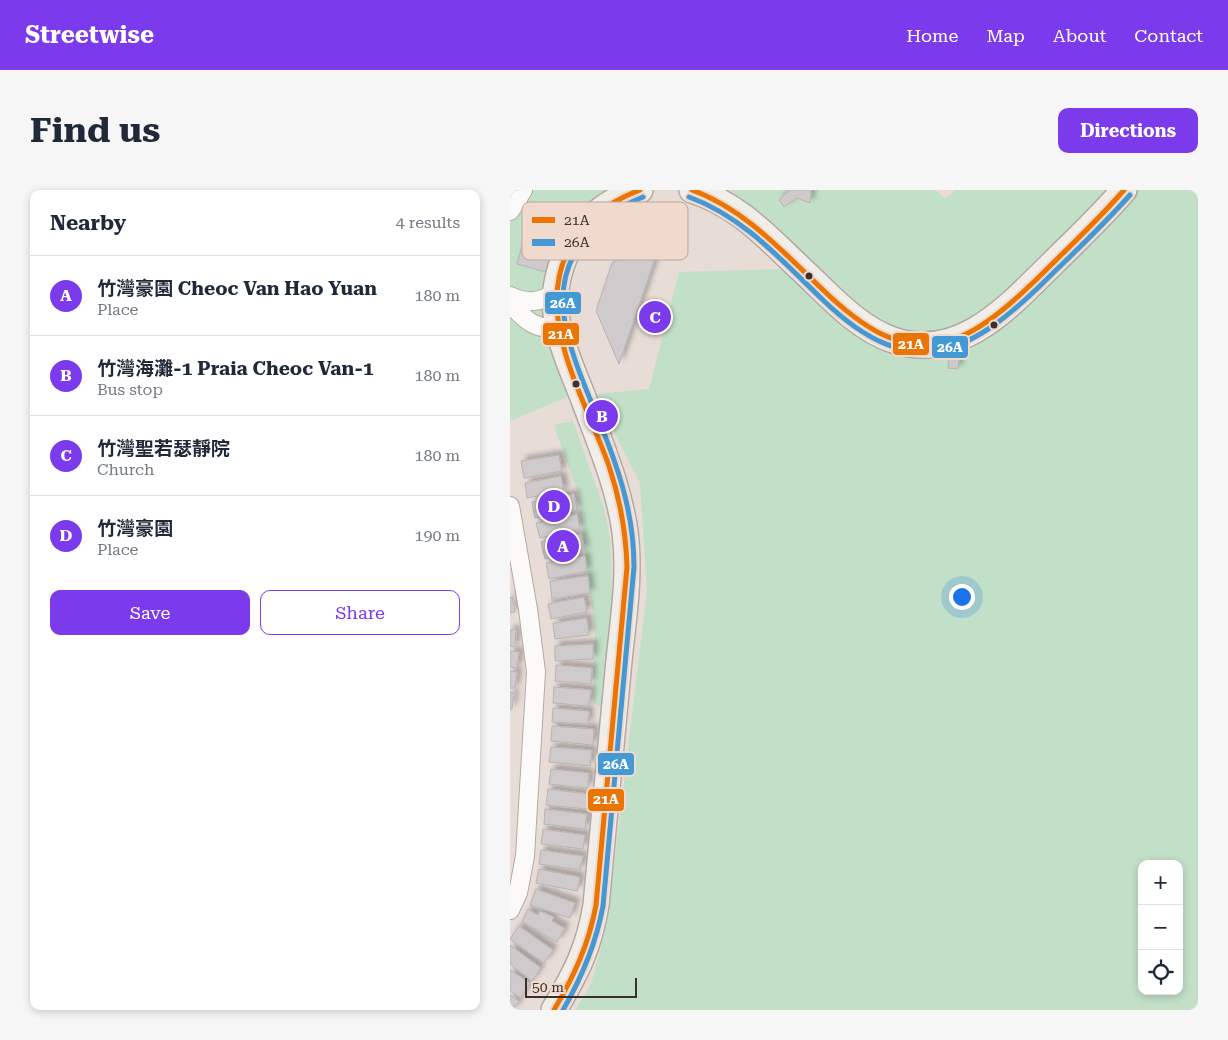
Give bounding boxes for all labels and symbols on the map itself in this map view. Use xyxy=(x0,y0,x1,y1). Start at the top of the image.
legend xyxy=(522,202,688,260)
text: 21A xyxy=(564,212,590,228)
text: 26A xyxy=(564,234,590,250)
unlabelled marker xyxy=(804,271,814,281)
line badge: 26A xyxy=(544,291,582,315)
text: 26A xyxy=(550,295,576,311)
pin: C xyxy=(639,298,671,336)
unlabelled marker xyxy=(989,320,999,330)
line badge: 21A xyxy=(542,322,580,346)
text: 21A xyxy=(548,326,574,342)
line badge: 21A xyxy=(892,332,930,356)
line badge: 26A xyxy=(931,335,969,359)
text: 21A xyxy=(898,336,924,352)
text: 26A xyxy=(937,339,963,355)
unlabelled marker xyxy=(571,379,581,389)
pin: B xyxy=(586,397,618,435)
pin: D xyxy=(538,487,570,525)
pin: A xyxy=(547,527,579,565)
your location xyxy=(949,584,975,610)
line badge: 26A xyxy=(597,752,635,776)
text: 26A xyxy=(603,756,629,772)
line badge: 21A xyxy=(587,788,625,812)
text: 21A xyxy=(593,791,619,807)
scale bar xyxy=(525,975,638,998)

